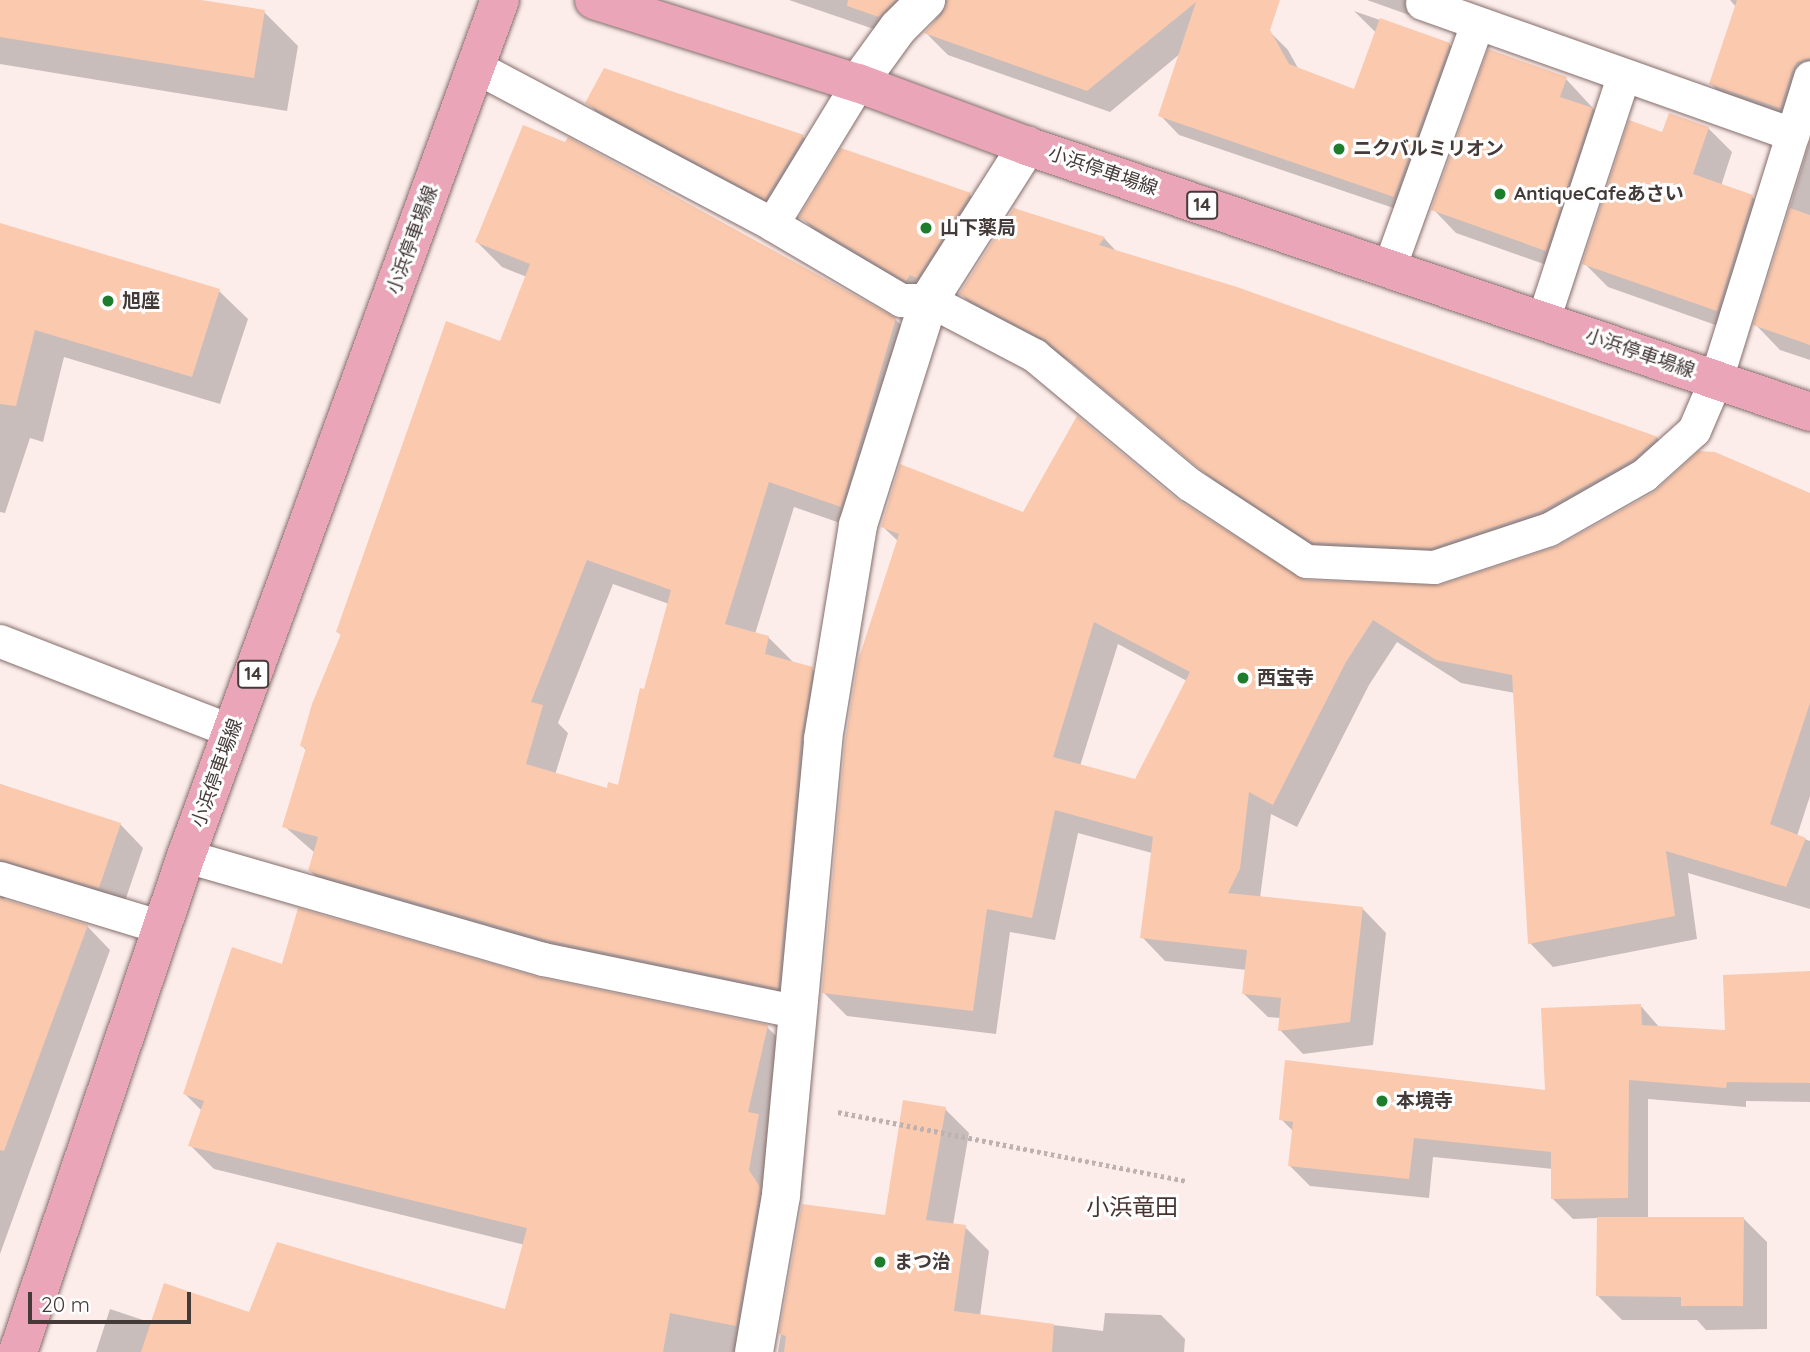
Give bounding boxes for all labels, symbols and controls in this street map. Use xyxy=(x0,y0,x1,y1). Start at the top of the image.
place label: ニクバルミリオン xyxy=(1353,138,1505,160)
marker: ニクバルミリオン xyxy=(1331,141,1347,157)
street label: 小浜停車場線 xyxy=(1045,142,1161,200)
street label: 小浜停車場線 xyxy=(382,183,442,297)
place label: AntiqueCafeあさい xyxy=(1514,183,1684,205)
marker: AntiqueCafeあさい xyxy=(1492,186,1508,202)
road number: 14 xyxy=(1184,190,1220,220)
place label: 山下薬局 xyxy=(940,217,1016,239)
marker: 山下薬局 xyxy=(918,220,934,236)
place label: 旭座 xyxy=(122,290,160,312)
marker: 旭座 xyxy=(100,293,116,309)
street label: 小浜停車場線 xyxy=(1582,324,1698,382)
road number: 14 xyxy=(236,660,270,688)
place label: 西宝寺 xyxy=(1257,667,1314,689)
marker: 西宝寺 xyxy=(1235,670,1251,686)
street label: 小浜停車場線 xyxy=(187,716,247,830)
place label: 本境寺 xyxy=(1396,1090,1453,1112)
marker: 本境寺 xyxy=(1374,1093,1390,1109)
district label: 小浜竜田 xyxy=(1086,1193,1178,1221)
place label: まつ治 xyxy=(894,1251,951,1273)
marker: まつ治 xyxy=(872,1254,888,1270)
scale bar xyxy=(32,1278,194,1322)
text: 20 m xyxy=(41,1291,90,1317)

